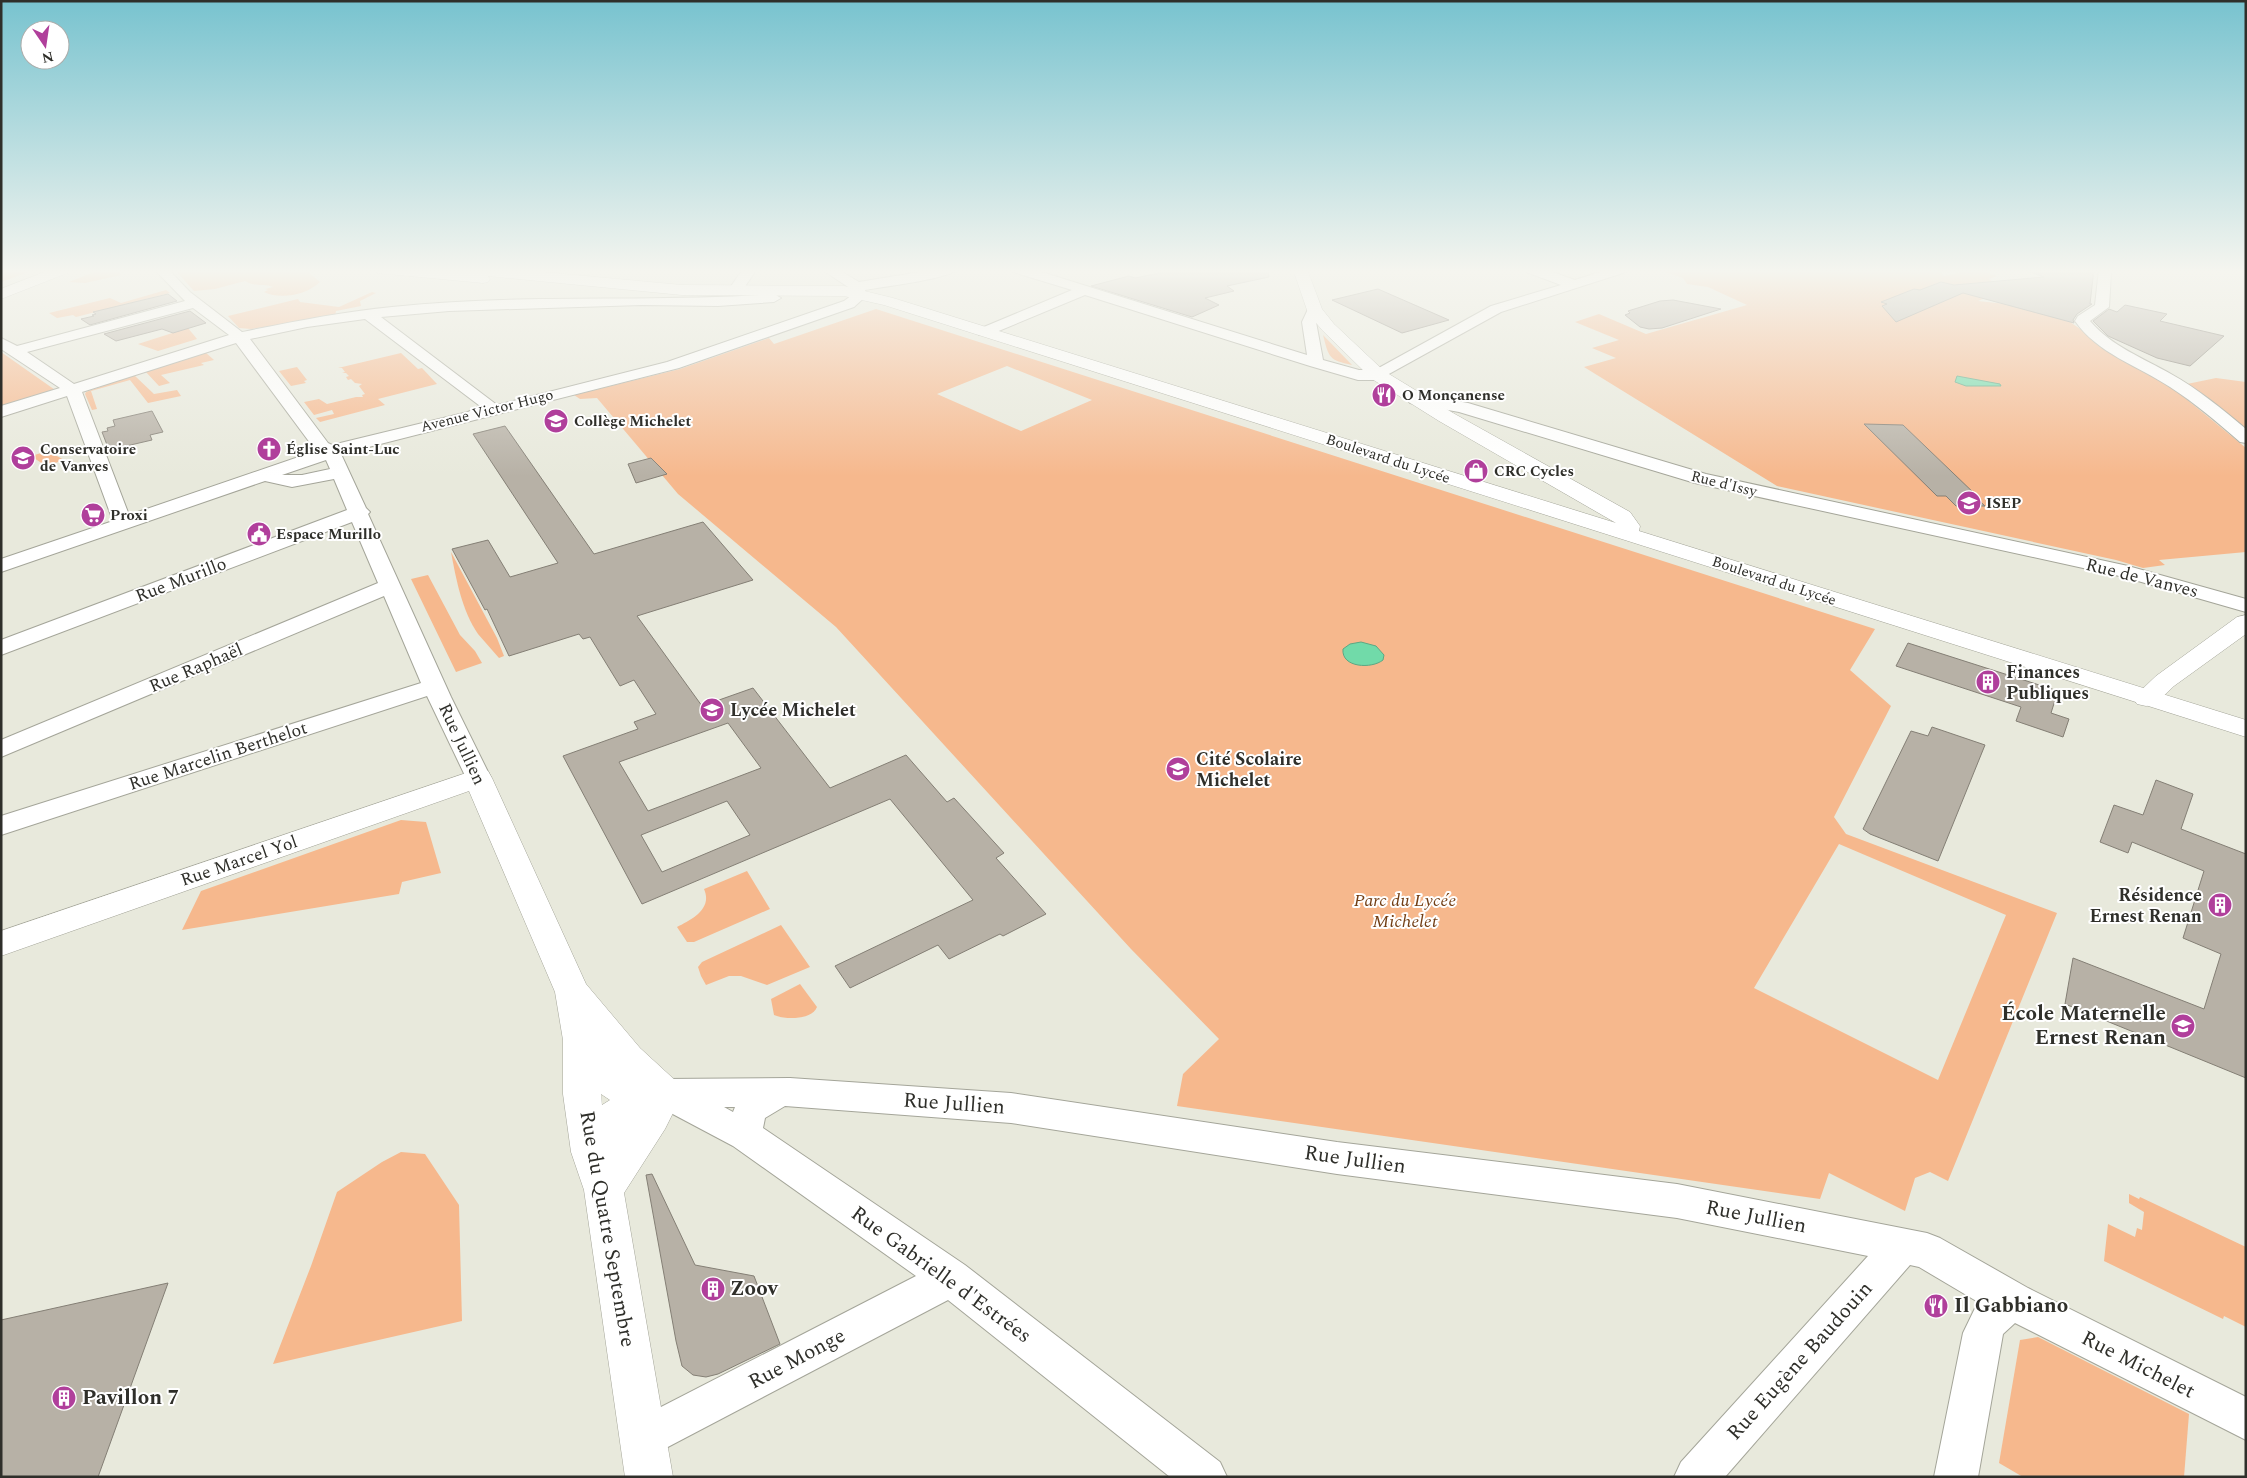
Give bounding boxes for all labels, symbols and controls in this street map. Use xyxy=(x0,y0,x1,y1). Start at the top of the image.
north arrow xyxy=(20,20,70,70)
text: N xyxy=(40,46,56,69)
restaurant icon: O Monçanense xyxy=(1371,382,1397,408)
street label: Avenue Victor Hugo xyxy=(418,383,556,439)
place label: O Monçanense xyxy=(1402,384,1505,407)
school or university icon: Collège Michelet xyxy=(543,408,569,434)
place label: Collège Michelet xyxy=(574,410,691,433)
street label: Boulevard du Lycée xyxy=(1323,428,1453,490)
church icon: Église Saint-Luc xyxy=(256,436,282,462)
place label: Conservatoire de Vanves xyxy=(40,438,136,478)
place label: Église Saint-Luc xyxy=(286,438,400,461)
school or university icon: Conservatoire de Vanves xyxy=(10,445,36,471)
shop icon: CRC Cycles xyxy=(1463,458,1489,484)
place label: CRC Cycles xyxy=(1494,460,1574,483)
street label: Rue d'Issy xyxy=(1689,465,1760,503)
school or university icon: ISEP xyxy=(1956,490,1982,516)
place label: ISEP xyxy=(1986,492,2021,515)
supermarket icon: Proxi xyxy=(80,502,106,528)
place label: Proxi xyxy=(110,504,148,527)
public building icon: Espace Murillo xyxy=(246,521,272,547)
place label: Espace Murillo xyxy=(276,523,381,546)
street label: Rue Murillo xyxy=(132,550,230,610)
street label: Boulevard du Lycée xyxy=(1709,550,1839,612)
street label: Rue de Vanves xyxy=(2083,551,2201,605)
street label: Rue Raphaël xyxy=(145,636,247,700)
place label: Finances Publiques xyxy=(2006,659,2089,707)
building icon: Finances Publiques xyxy=(1975,669,2001,695)
school or university icon: Lycée Michelet xyxy=(699,697,725,723)
place label: Lycée Michelet xyxy=(730,697,856,724)
street label: Rue Jullien xyxy=(431,699,493,789)
street label: Rue Marcelin Berthelot xyxy=(125,714,311,798)
place label: Cité Scolaire Michelet xyxy=(1196,746,1302,794)
school or university icon: Cité Scolaire Michelet xyxy=(1165,756,1191,782)
street label: Rue Marcel Yol xyxy=(177,828,301,894)
place label: Résidence Ernest Renan xyxy=(2089,882,2202,930)
park label: Parc du Lycée Michelet xyxy=(1354,887,1456,935)
building icon: Résidence Ernest Renan xyxy=(2207,892,2233,918)
place label: École Maternelle Ernest Renan xyxy=(2001,998,2166,1054)
school or university icon: École Maternelle Ernest Renan xyxy=(2170,1013,2196,1039)
street label: Rue Jullien xyxy=(902,1084,1006,1124)
street label: Rue du Quatre Septembre xyxy=(570,1108,644,1350)
street label: Rue Jullien xyxy=(1302,1137,1408,1183)
street label: Rue Jullien xyxy=(1703,1192,1809,1242)
street label: Rue Gabrielle d'Estrées xyxy=(844,1198,1038,1352)
place label: Zoov xyxy=(730,1273,779,1305)
street label: Rue Eugène Baudouin xyxy=(1719,1274,1881,1448)
building icon: Zoov xyxy=(700,1276,726,1302)
place label: Il Gabbiano xyxy=(1954,1290,2068,1322)
restaurant icon: Il Gabbiano xyxy=(1923,1293,1949,1319)
street label: Rue Monge xyxy=(743,1320,851,1398)
street label: Rue Michelet xyxy=(2075,1323,2201,1407)
place label: Pavillon 7 xyxy=(82,1382,179,1414)
building icon: Pavillon 7 xyxy=(51,1385,77,1411)

